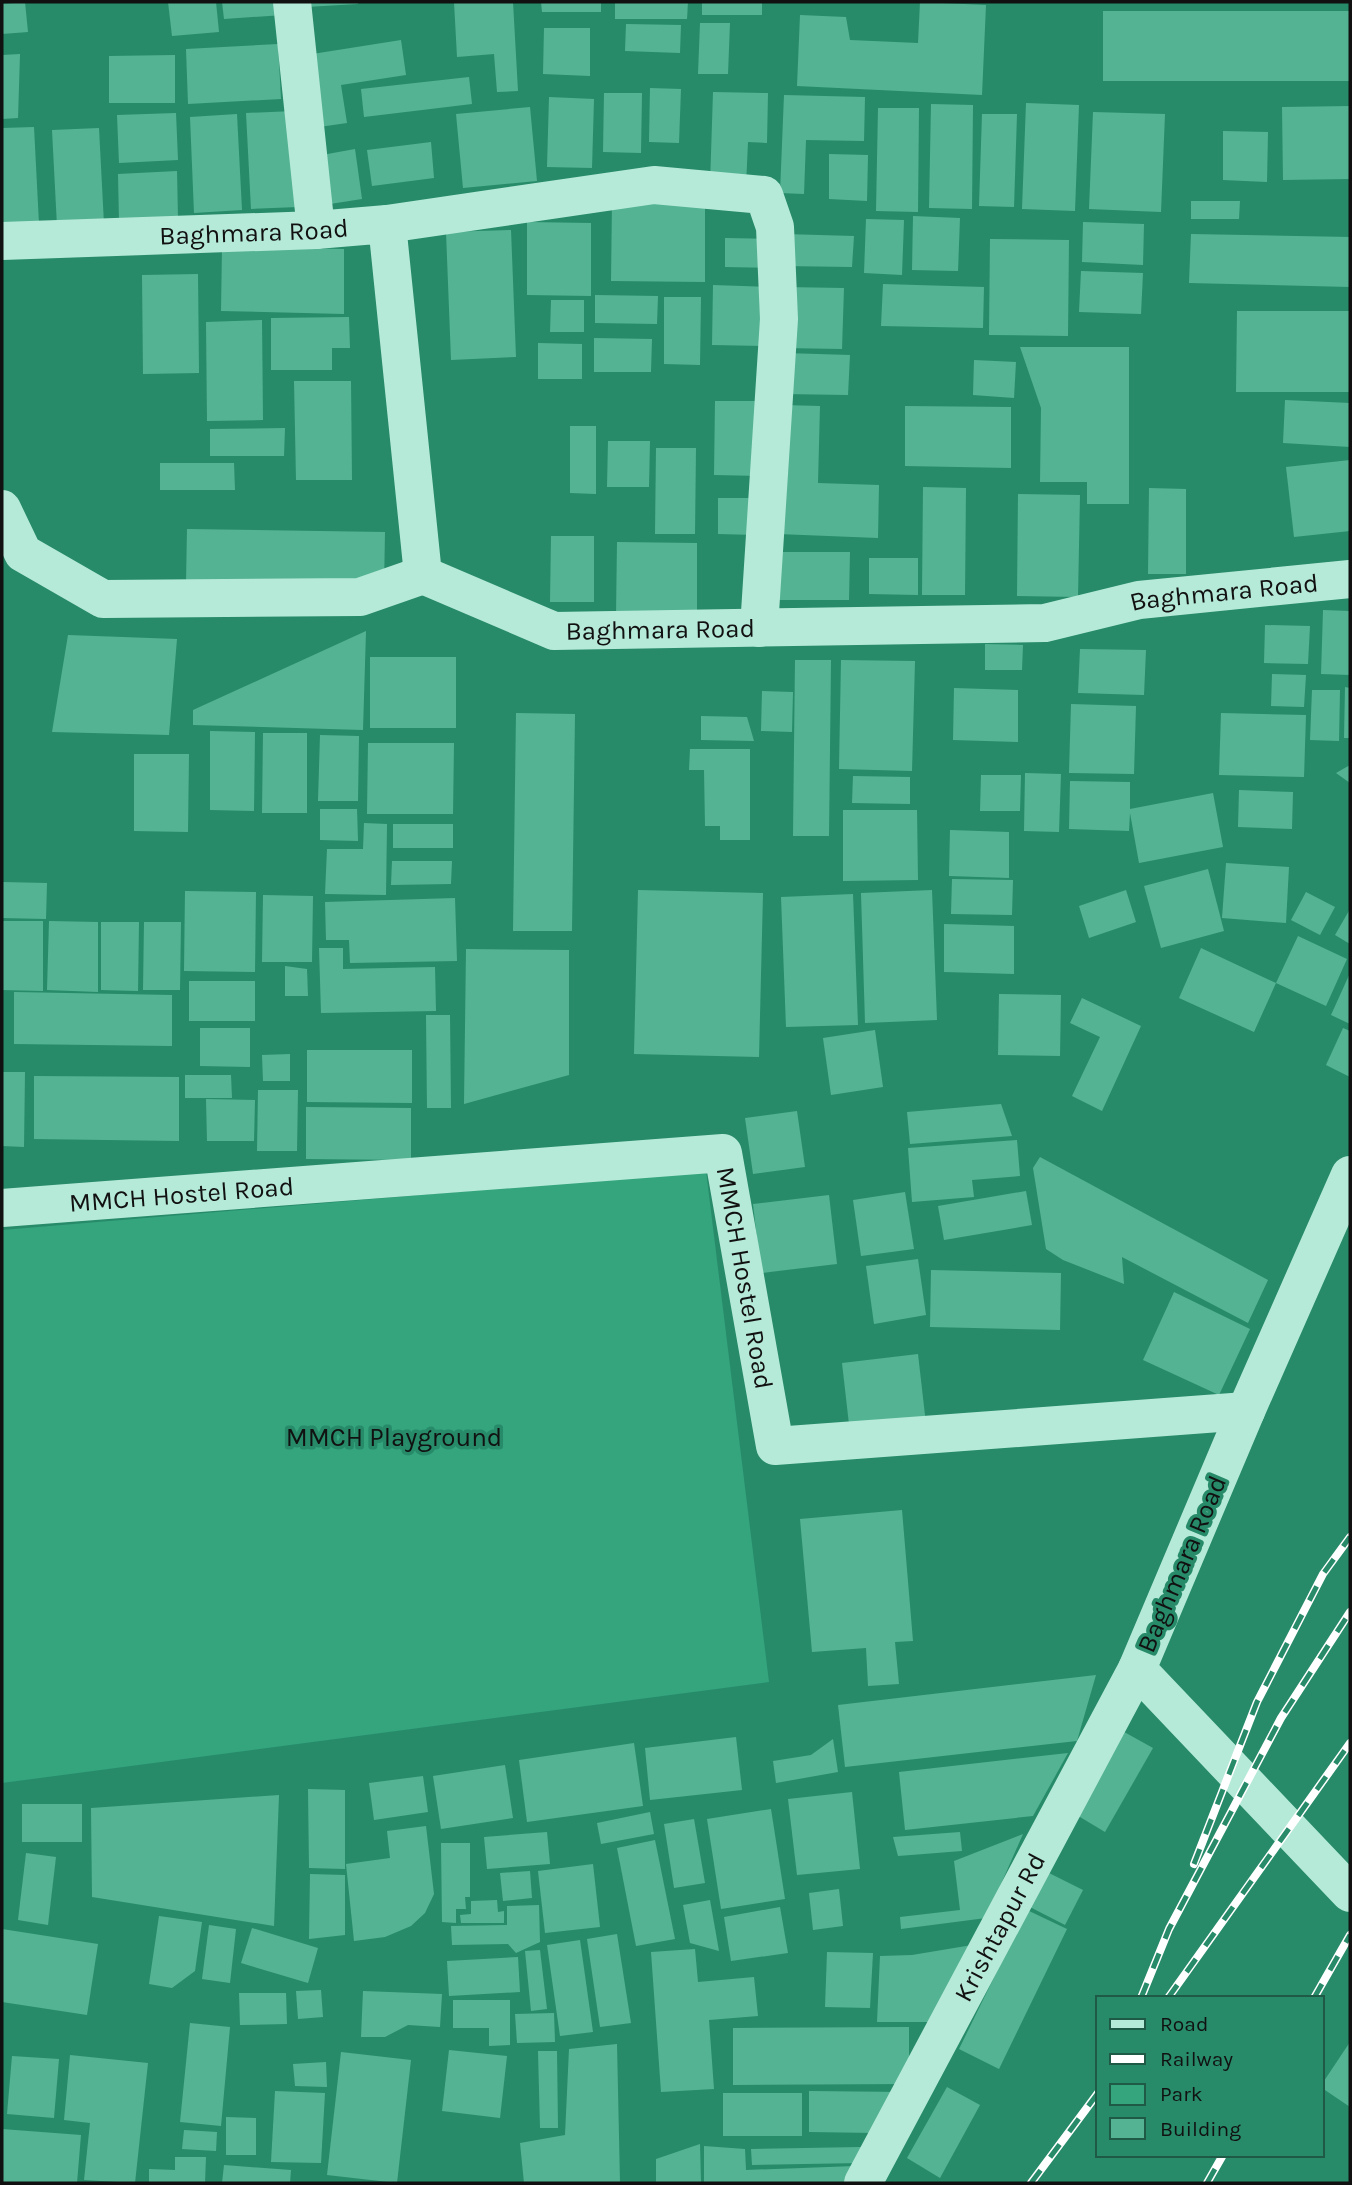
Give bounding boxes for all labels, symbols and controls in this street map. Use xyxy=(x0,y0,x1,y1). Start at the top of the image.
street label: Baghmara Road xyxy=(159,212,350,251)
street label: Baghmara Road xyxy=(1126,567,1320,617)
street label: Baghmara Road xyxy=(565,612,755,646)
street label: MMCH Hostel Road xyxy=(710,1164,780,1392)
street label: MMCH Hostel Road xyxy=(68,1170,295,1218)
park label: MMCH Playground xyxy=(286,1422,502,1453)
street label: Baghmara Road xyxy=(1131,1471,1233,1657)
street label: Krishtapur Rd xyxy=(947,1847,1052,2007)
legend xyxy=(1096,1996,1324,2157)
text: Road xyxy=(1160,2012,1208,2036)
text: Railway xyxy=(1160,2047,1233,2071)
text: Park xyxy=(1160,2082,1203,2106)
text: Building xyxy=(1160,2117,1241,2141)

